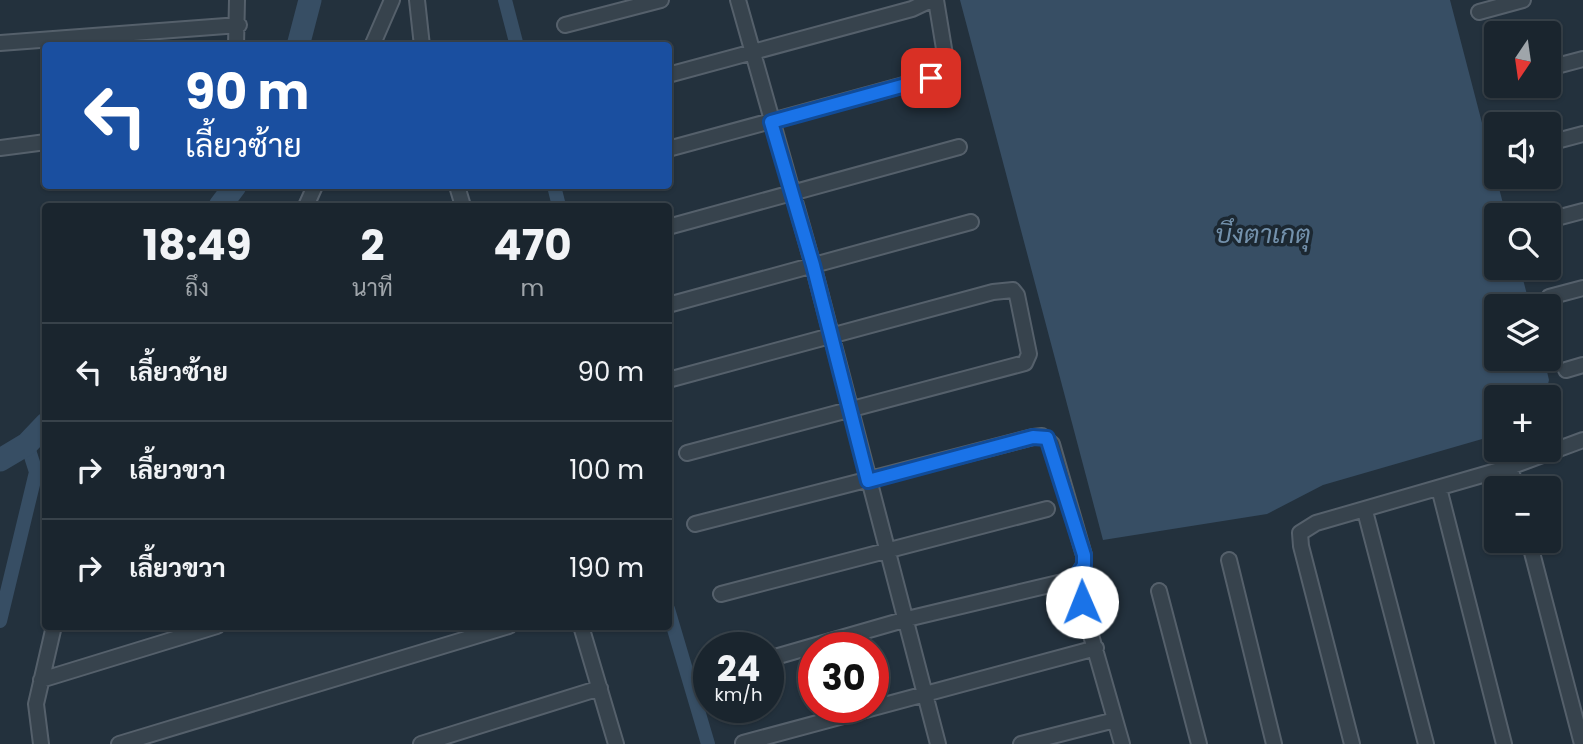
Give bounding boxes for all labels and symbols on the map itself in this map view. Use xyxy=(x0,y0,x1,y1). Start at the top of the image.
north arrow xyxy=(1484,21,1561,98)
pin xyxy=(901,48,961,108)
water label: บึงตาเกตุ xyxy=(1215,216,1311,252)
position arrow xyxy=(1045,565,1119,639)
speed limit sign: 30 xyxy=(798,632,889,723)

